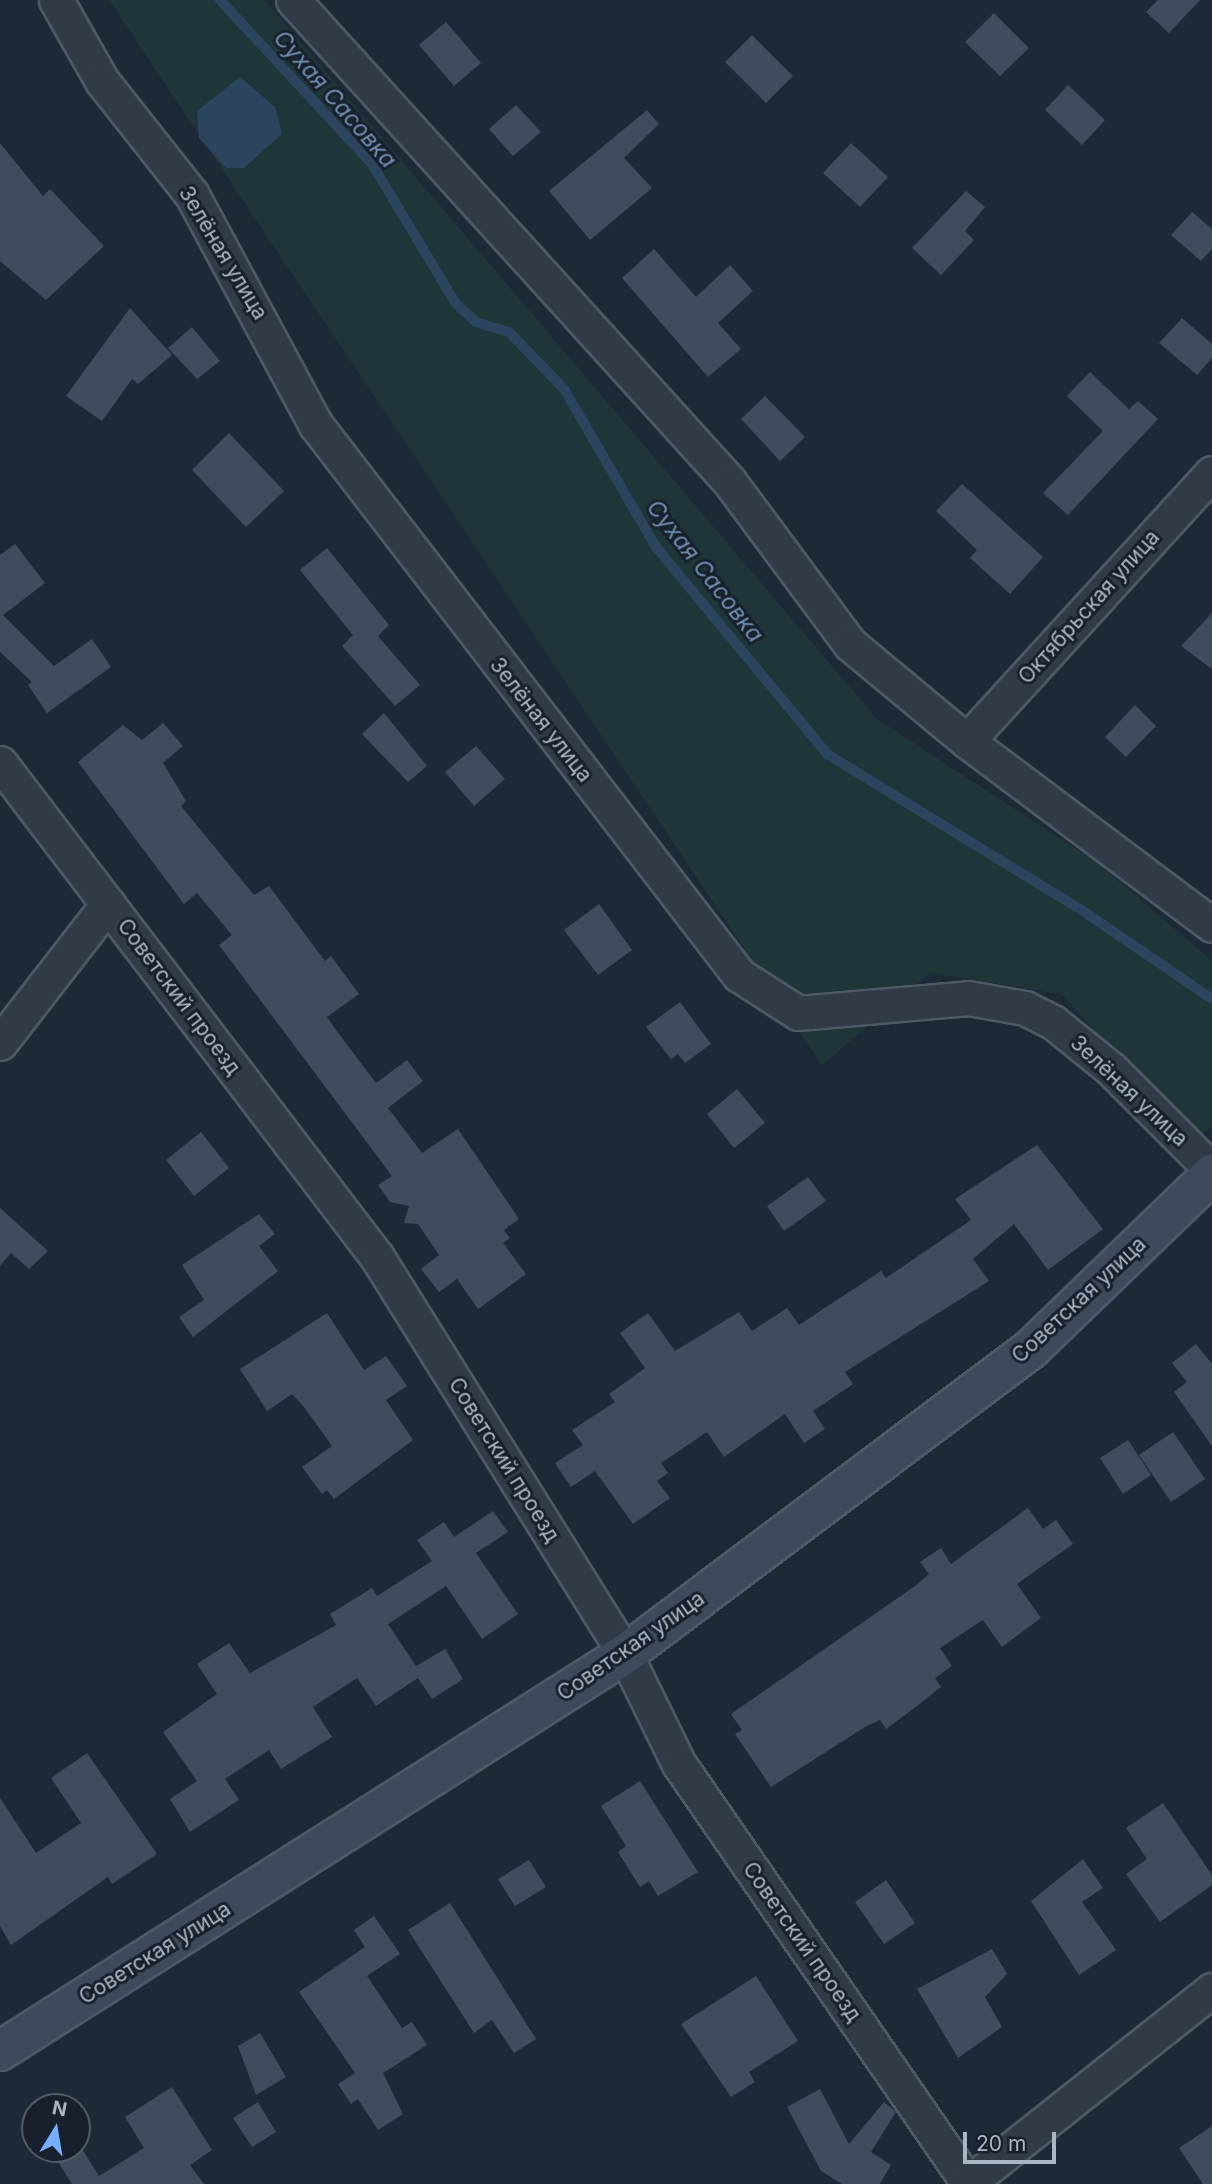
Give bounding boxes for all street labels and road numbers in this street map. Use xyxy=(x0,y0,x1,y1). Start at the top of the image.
street label: Зелёная улица xyxy=(173,182,273,324)
street label: Октябрьская улица xyxy=(1013,525,1165,689)
street label: Зелёная улица xyxy=(485,653,597,787)
street label: Советский проезд xyxy=(112,914,246,1080)
street label: Зелёная улица xyxy=(1065,1030,1193,1152)
street label: Советская улица xyxy=(1007,1231,1151,1369)
street label: Советский проезд xyxy=(443,1373,565,1547)
street label: Советская улица xyxy=(553,1586,709,1706)
street label: Советский проезд xyxy=(737,1857,867,2027)
street label: Советская улица xyxy=(75,1896,235,2010)

